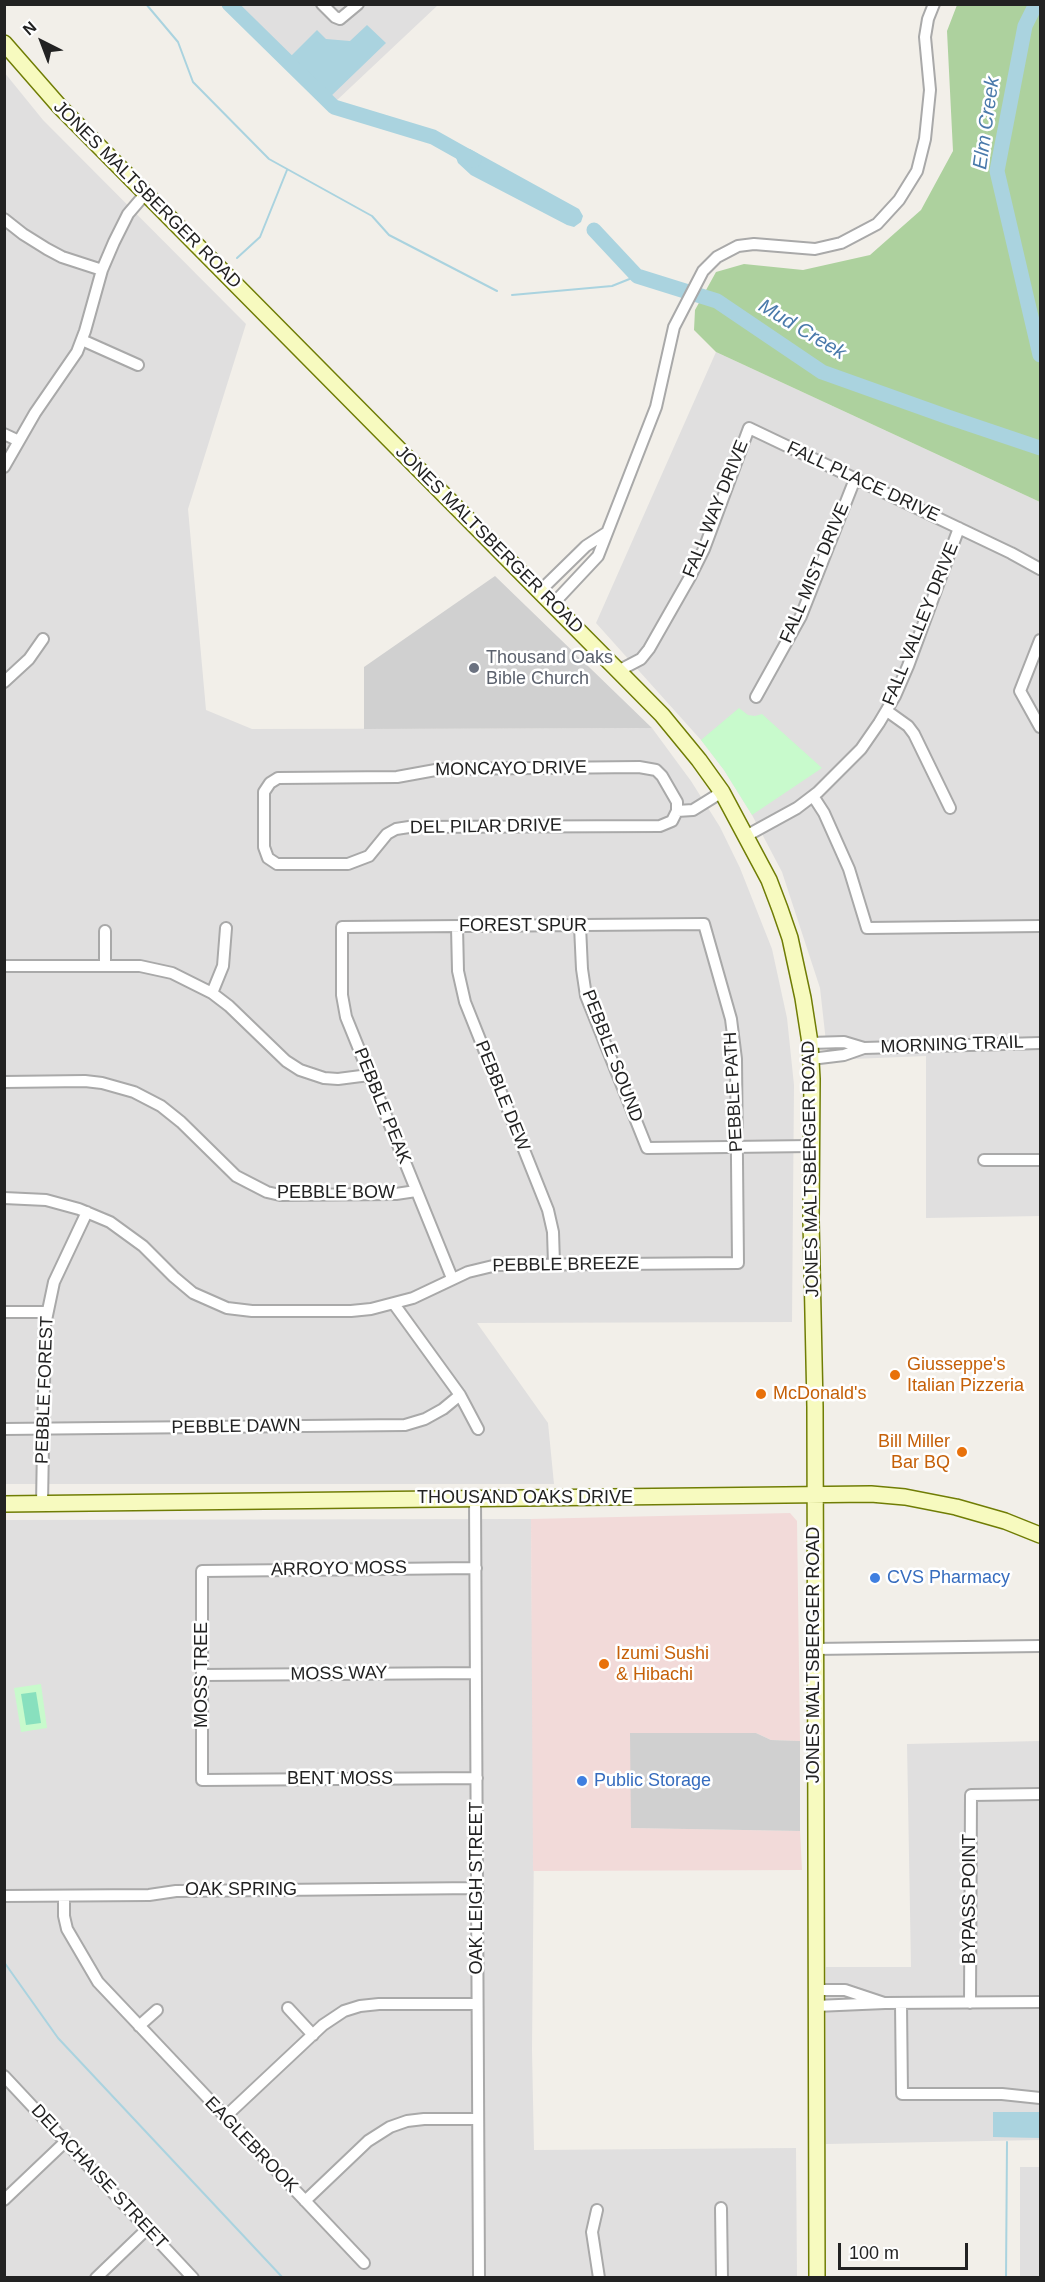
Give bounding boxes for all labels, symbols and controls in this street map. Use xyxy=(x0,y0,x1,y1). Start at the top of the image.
north arrow xyxy=(12,12,72,72)
text: N xyxy=(20,18,40,38)
water label: Elm Creek xyxy=(969,75,1005,171)
street label: JONES MALTSBERGER ROAD xyxy=(49,97,245,293)
water label: Mud Creek xyxy=(754,295,850,365)
street label: FALL WAY DRIVE xyxy=(679,437,753,581)
street label: FALL PLACE DRIVE xyxy=(783,437,943,527)
street label: JONES MALTSBERGER ROAD xyxy=(391,442,587,638)
street label: FALL MIST DRIVE xyxy=(776,500,854,646)
street label: FALL VALLEY DRIVE xyxy=(878,539,964,709)
place label: Thousand Oaks Bible Church xyxy=(486,647,613,690)
marker: Thousand Oaks Bible Church xyxy=(467,661,481,675)
street label: MONCAYO DRIVE xyxy=(435,757,587,781)
street label: DEL PILAR DRIVE xyxy=(410,815,562,839)
street label: FOREST SPUR xyxy=(459,915,587,937)
street label: PEBBLE SOUND xyxy=(577,987,647,1125)
street label: PEBBLE PATH xyxy=(720,1031,748,1153)
street label: MORNING TRAIL xyxy=(880,1032,1024,1058)
street label: PEBBLE DEW xyxy=(470,1038,534,1154)
street label: JONES MALTSBERGER ROAD xyxy=(798,1040,824,1298)
street label: PEBBLE PEAK xyxy=(349,1045,415,1167)
street label: PEBBLE BOW xyxy=(277,1182,395,1204)
street label: PEBBLE BREEZE xyxy=(492,1253,640,1277)
street label: PEBBLE FOREST xyxy=(32,1316,58,1464)
place label: Giusseppe's Italian Pizzeria xyxy=(907,1354,1024,1396)
marker: Giusseppe's Italian Pizzeria xyxy=(888,1368,902,1382)
place label: McDonald's xyxy=(773,1383,866,1405)
marker: McDonald's xyxy=(754,1387,768,1401)
street label: PEBBLE DAWN xyxy=(171,1415,301,1439)
place label: Bill Miller Bar BQ xyxy=(878,1431,950,1474)
marker: Bill Miller Bar BQ xyxy=(955,1445,969,1459)
street label: THOUSAND OAKS DRIVE xyxy=(417,1487,633,1509)
street label: JONES MALTSBERGER ROAD xyxy=(803,1527,825,1783)
street label: ARROYO MOSS xyxy=(271,1557,407,1581)
place label: CVS Pharmacy xyxy=(887,1567,1010,1589)
marker: CVS Pharmacy xyxy=(868,1571,882,1585)
street label: MOSS TREE xyxy=(191,1622,213,1728)
place label: Izumi Sushi & Hibachi xyxy=(616,1643,709,1686)
marker: Izumi Sushi & Hibachi xyxy=(597,1657,611,1671)
street label: MOSS WAY xyxy=(290,1662,388,1686)
street label: BENT MOSS xyxy=(287,1768,393,1790)
place label: Public Storage xyxy=(594,1770,711,1792)
marker: Public Storage xyxy=(575,1774,589,1788)
street label: OAK LEIGH STREET xyxy=(466,1801,488,1975)
street label: BYPASS POINT xyxy=(959,1834,981,1964)
street label: OAK SPRING xyxy=(185,1879,297,1901)
street label: EAGLEBROOK xyxy=(200,2093,302,2197)
street label: DELACHAISE STREET xyxy=(26,2100,172,2254)
scale bar xyxy=(841,2231,972,2269)
text: 100 m xyxy=(849,2243,899,2263)

